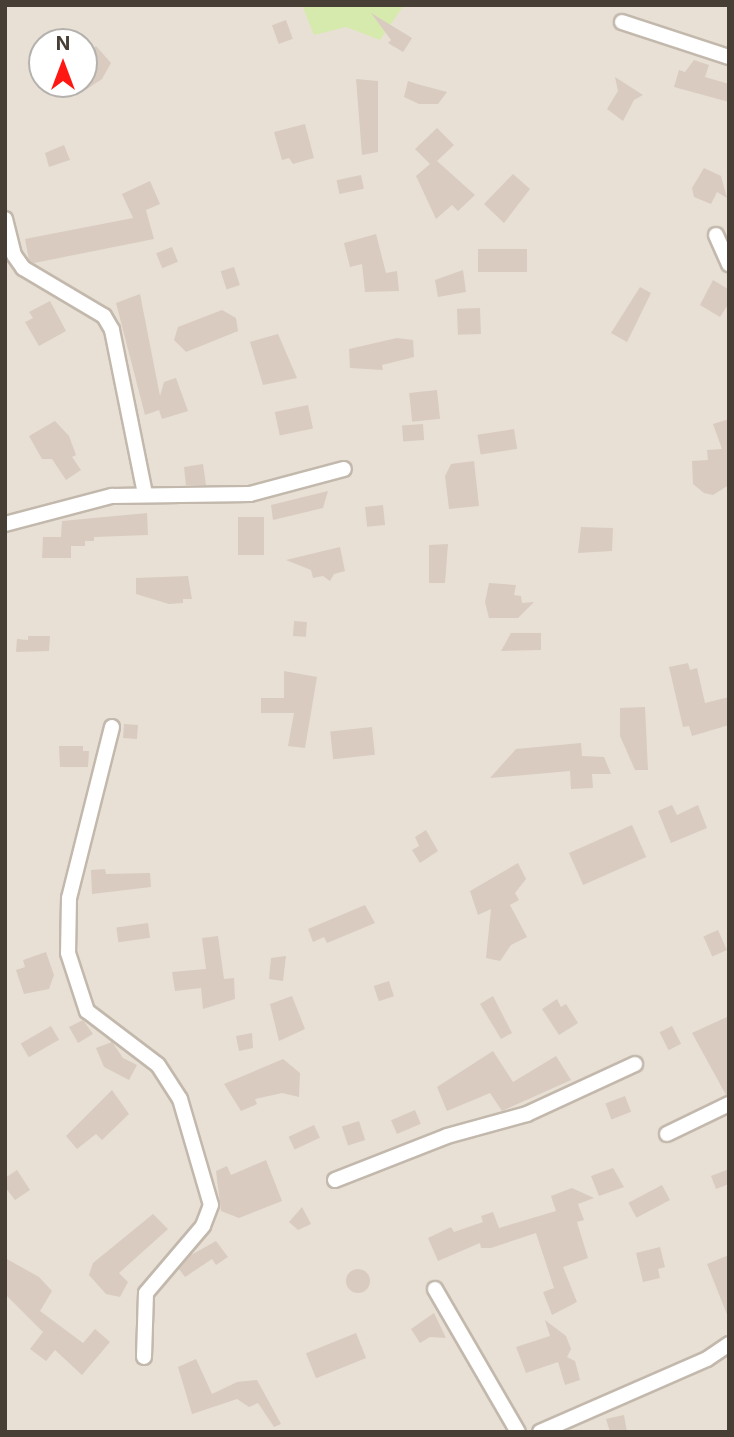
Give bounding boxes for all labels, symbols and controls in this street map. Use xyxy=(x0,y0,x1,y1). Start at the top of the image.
north arrow xyxy=(28,28,98,98)
text: N xyxy=(56,32,70,55)

